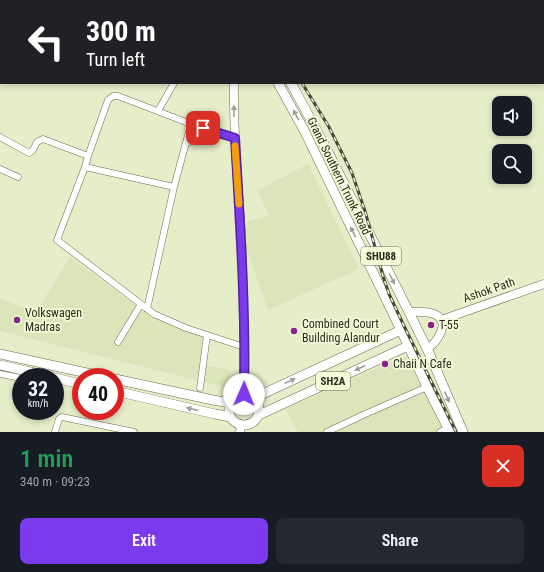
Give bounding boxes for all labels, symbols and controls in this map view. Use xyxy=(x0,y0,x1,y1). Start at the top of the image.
text: 300 m xyxy=(86,15,156,48)
icon: left xyxy=(20,16,72,68)
text: Turn left xyxy=(86,49,145,70)
map controls xyxy=(492,96,532,184)
button: sound xyxy=(492,96,532,136)
one-way arrow xyxy=(230,105,237,117)
one-way arrow xyxy=(292,109,299,121)
pin xyxy=(186,111,220,145)
street label: Grand Southern Trunk Road xyxy=(304,115,374,237)
icon: arrive xyxy=(192,117,214,139)
button: search xyxy=(492,144,532,184)
one-way arrow xyxy=(350,226,356,237)
road number: SHU88 xyxy=(361,247,401,265)
one-way arrow xyxy=(389,274,396,285)
street label: Ashok Path xyxy=(461,275,517,305)
place label: Volkswagen Madras xyxy=(25,306,82,334)
marker: Volkswagen Madras xyxy=(12,315,22,325)
place label: Combined Court Building Alandur xyxy=(302,317,380,345)
place label: T-55 xyxy=(439,318,459,332)
marker: T-55 xyxy=(426,320,436,330)
marker: Combined Court Building Alandur xyxy=(289,326,299,336)
place label: Chaii N Cafe xyxy=(393,357,452,371)
marker: Chaii N Cafe xyxy=(380,359,390,369)
one-way arrow xyxy=(354,365,366,371)
speed limit sign: 40 xyxy=(72,368,124,420)
road number: SH2A xyxy=(316,372,350,390)
position arrow xyxy=(223,373,265,415)
text: 32 xyxy=(28,377,48,401)
one-way arrow xyxy=(284,378,296,384)
one-way arrow xyxy=(445,392,451,404)
text: km/h xyxy=(28,398,48,409)
one-way arrow xyxy=(186,406,198,412)
text: 1 min xyxy=(20,445,73,473)
button: close xyxy=(482,445,524,487)
text: 340 m · 09:23 xyxy=(20,474,90,489)
button: Exit xyxy=(20,518,268,564)
button: Share xyxy=(276,518,524,564)

